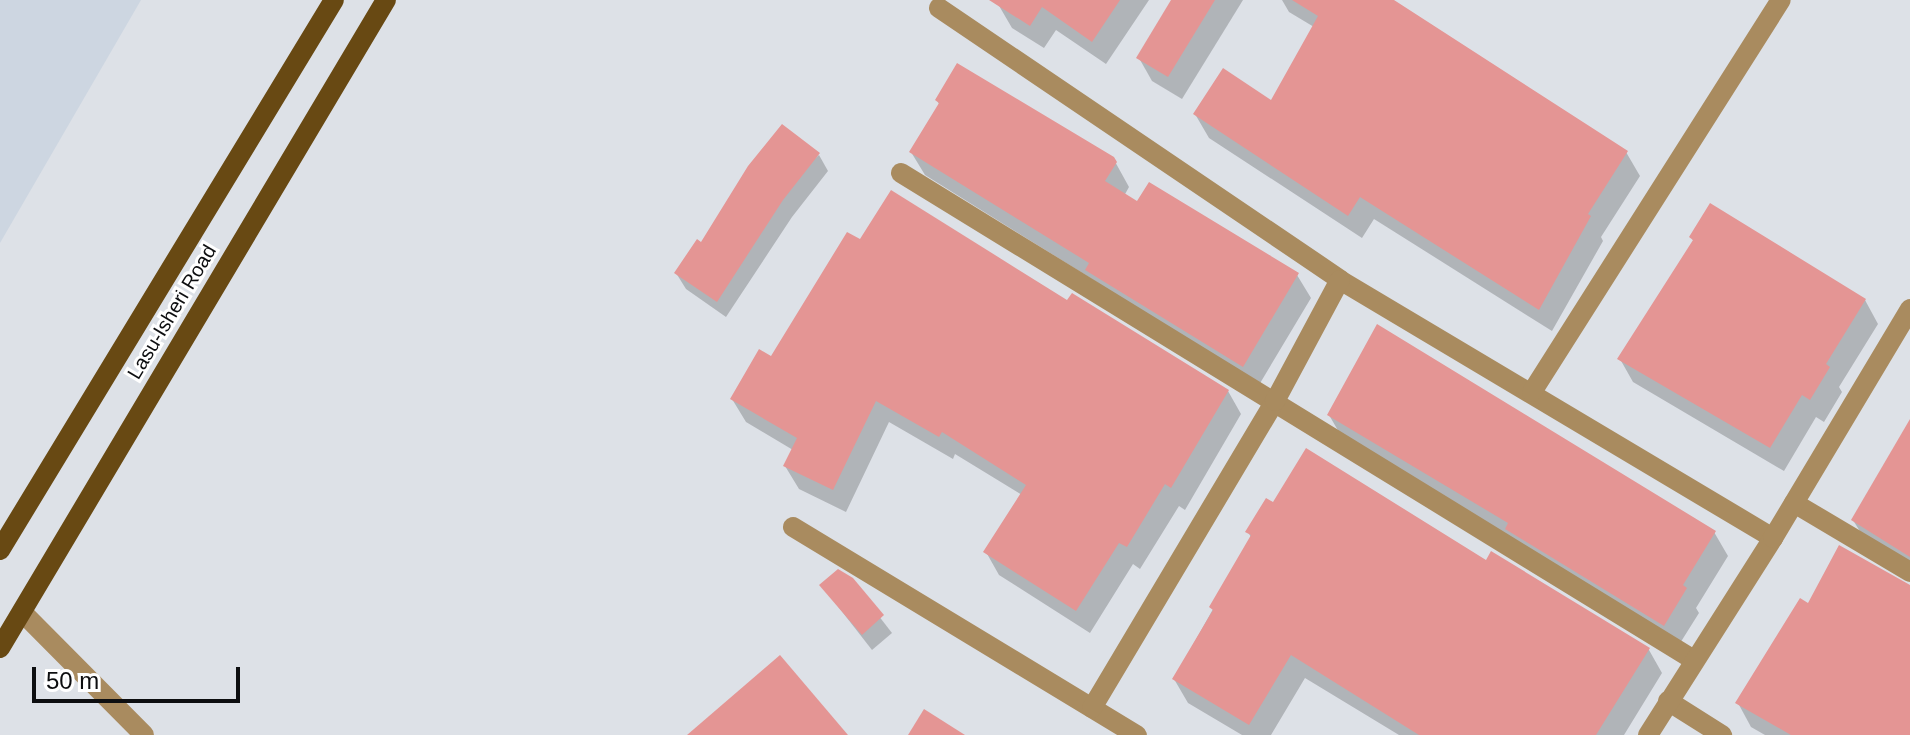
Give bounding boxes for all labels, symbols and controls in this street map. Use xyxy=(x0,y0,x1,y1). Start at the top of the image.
street label: Lasu-Isheri Road xyxy=(122,241,222,383)
scale bar xyxy=(36,651,244,701)
text: 50 m xyxy=(46,667,99,694)

